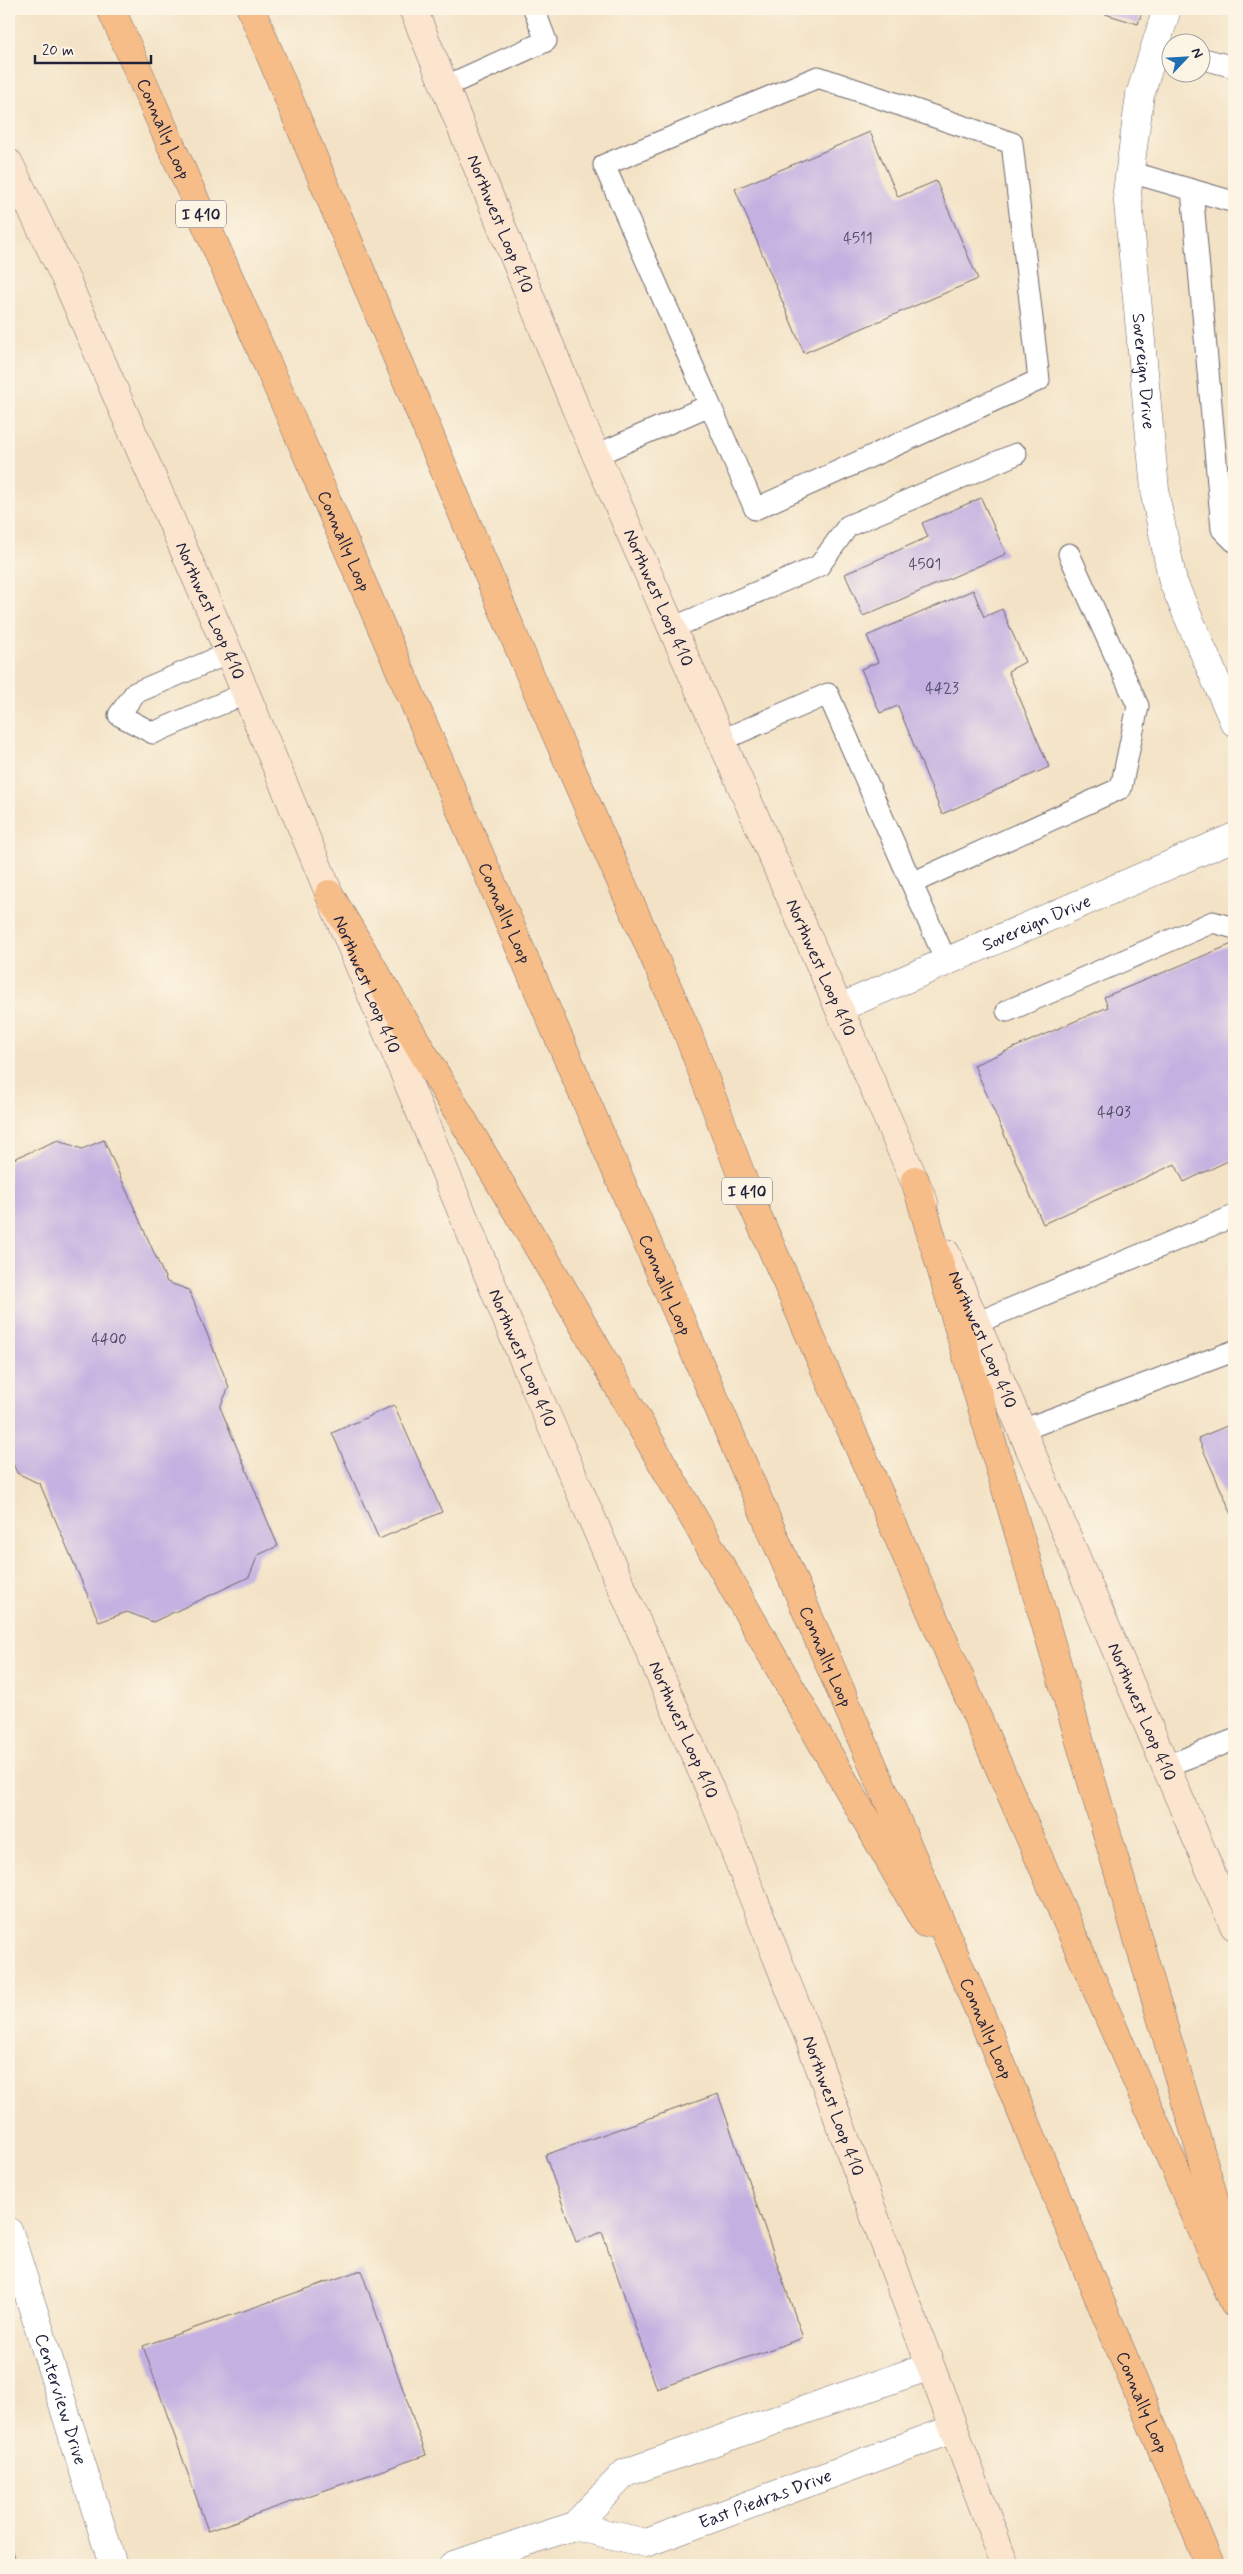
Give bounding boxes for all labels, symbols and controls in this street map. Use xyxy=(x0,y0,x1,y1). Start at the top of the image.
scale bar xyxy=(35,32,151,64)
north arrow xyxy=(1160,32,1210,82)
text: 20 m xyxy=(42,41,74,61)
text: N xyxy=(1187,45,1207,61)
street label: Connally Loop xyxy=(130,75,196,184)
street label: Northwest Loop 410 xyxy=(461,151,539,297)
road number: I 410 xyxy=(176,200,226,228)
house number: 4511 xyxy=(843,229,873,249)
street label: Sovereign Drive xyxy=(1125,312,1160,430)
street label: Connally Loop xyxy=(311,487,376,596)
street label: Northwest Loop 410 xyxy=(617,526,699,671)
street label: Northwest Loop 410 xyxy=(169,538,250,684)
house number: 4501 xyxy=(909,555,941,575)
house number: 4423 xyxy=(925,679,959,699)
street label: Connally Loop xyxy=(471,859,536,968)
street label: Sovereign Drive xyxy=(978,889,1095,958)
street label: Northwest Loop 410 xyxy=(780,895,861,1041)
street label: Northwest Loop 410 xyxy=(327,912,406,1057)
house number: 4403 xyxy=(1097,1103,1131,1123)
road number: I 410 xyxy=(722,1178,772,1204)
street label: Connally Loop xyxy=(632,1231,697,1340)
street label: Northwest Loop 410 xyxy=(942,1267,1022,1413)
street label: Northwest Loop 410 xyxy=(482,1286,562,1431)
house number: 4400 xyxy=(91,1330,127,1350)
street label: Connally Loop xyxy=(793,1603,858,1711)
street label: Northwest Loop 410 xyxy=(1101,1639,1182,1785)
street label: Northwest Loop 410 xyxy=(642,1657,723,1802)
street label: Connally Loop xyxy=(953,1974,1018,2083)
street label: Northwest Loop 410 xyxy=(796,2033,869,2180)
street label: Centerview Drive xyxy=(28,2331,92,2468)
street label: Connally Loop xyxy=(1110,2348,1173,2457)
street label: East Piedras Drive xyxy=(696,2464,835,2535)

